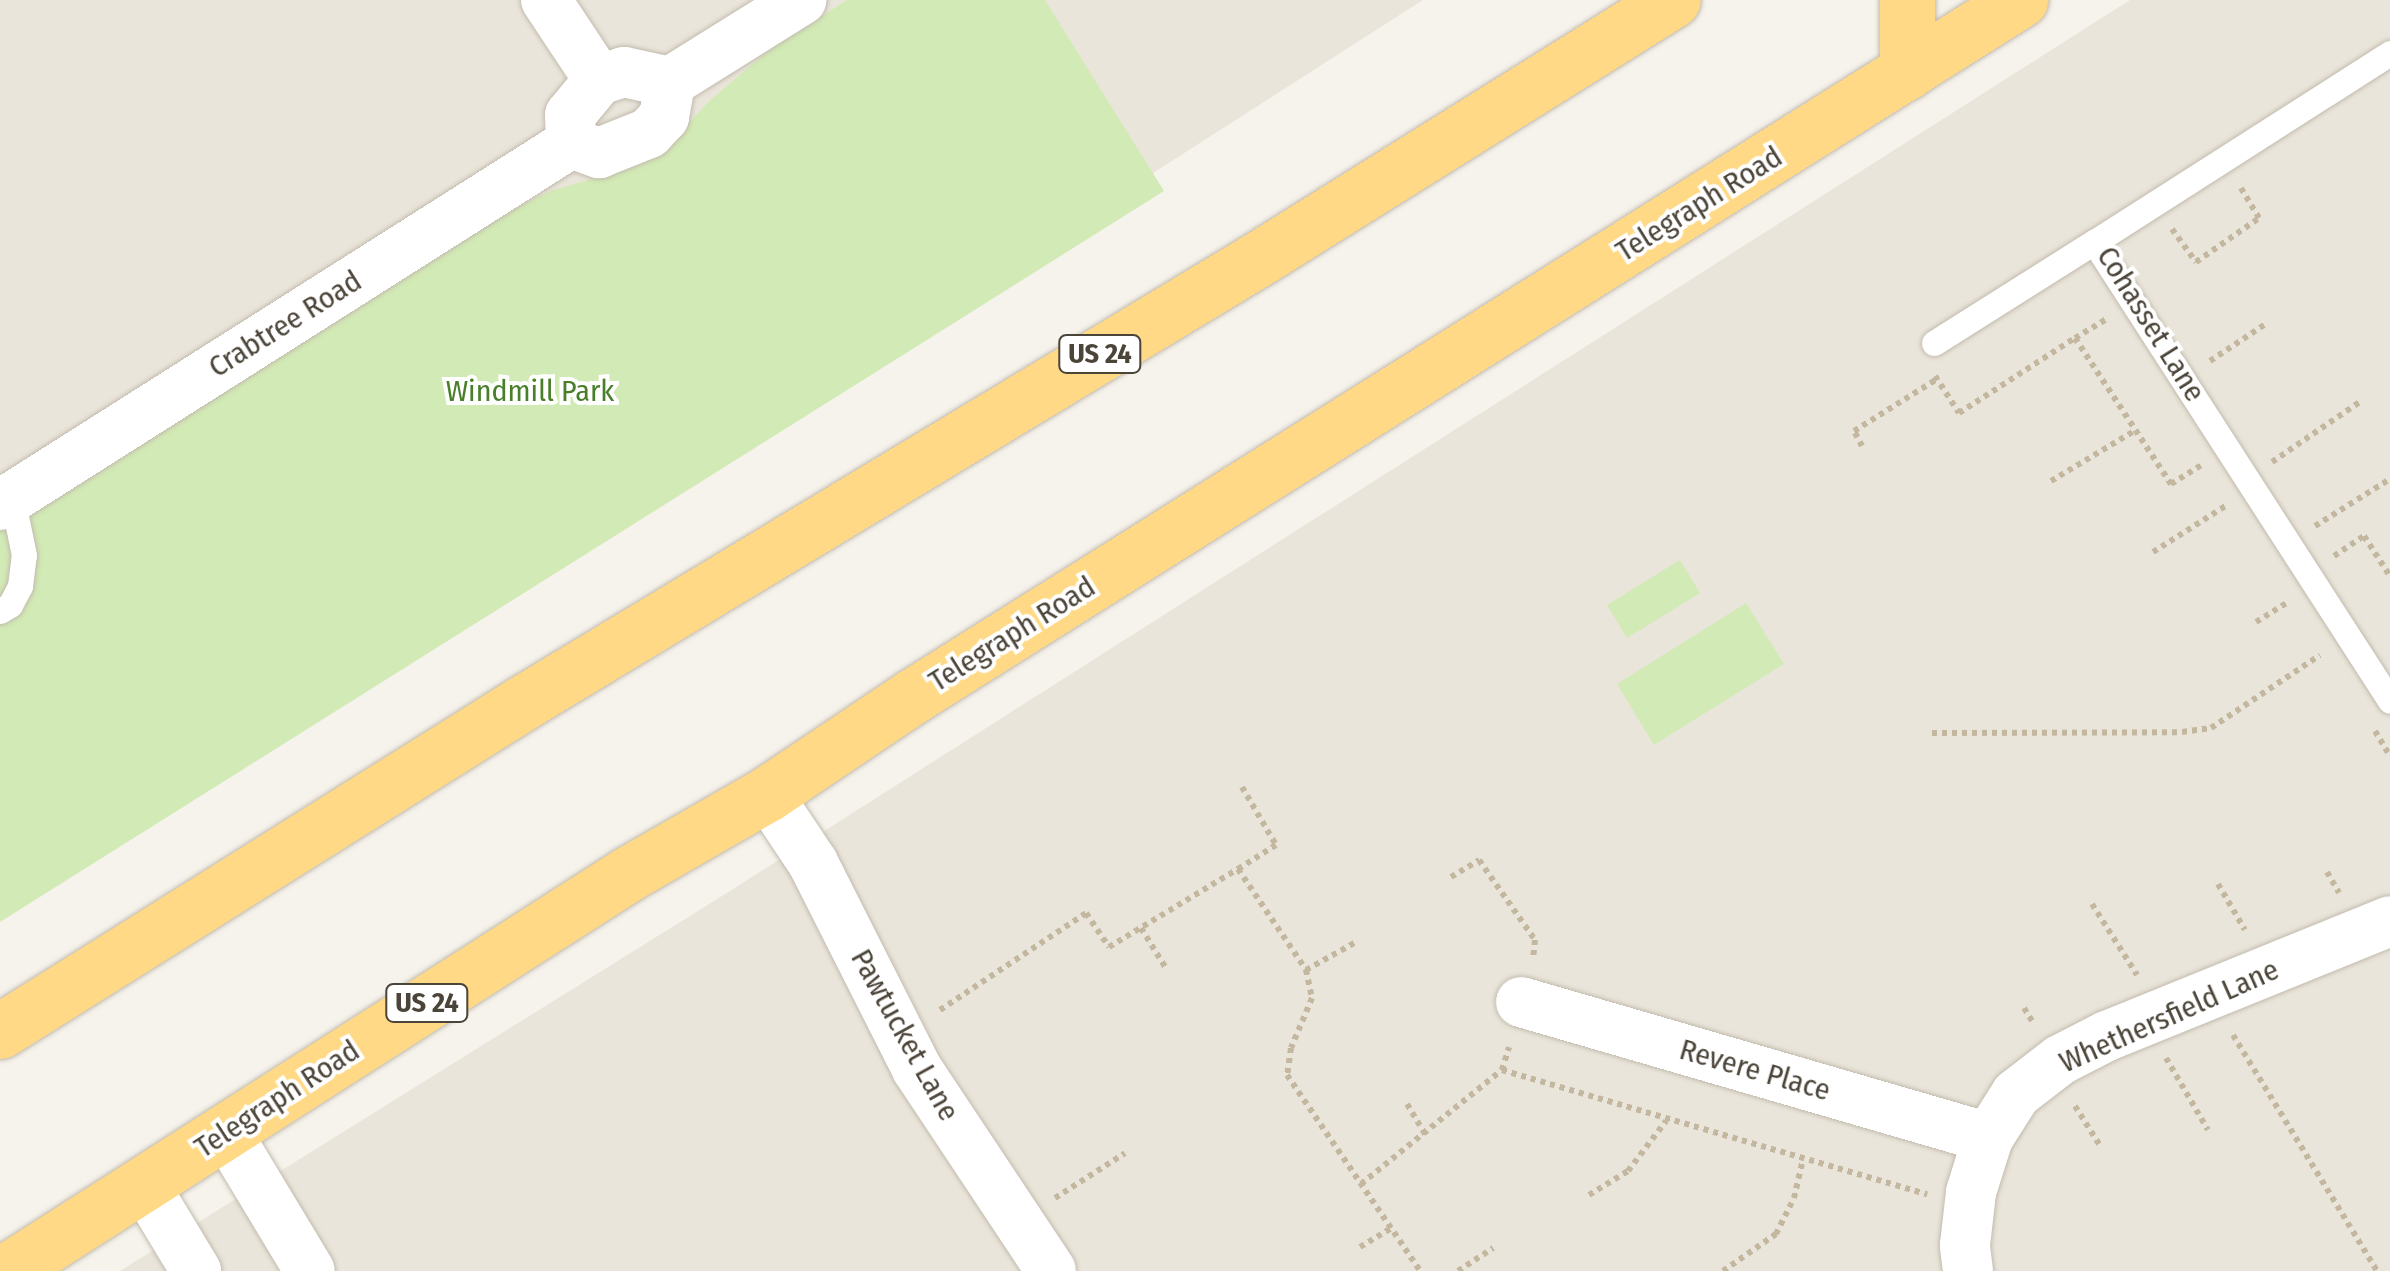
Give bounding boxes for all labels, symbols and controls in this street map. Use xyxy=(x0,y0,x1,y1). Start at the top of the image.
street label: Telegraph Road xyxy=(1609,139,1789,269)
street label: Cohasset Lane xyxy=(2089,240,2213,408)
street label: Crabtree Road xyxy=(202,263,368,385)
road number: US 24 xyxy=(1058,331,1142,377)
park label: Windmill Park xyxy=(446,373,614,409)
street label: Telegraph Road xyxy=(922,569,1102,699)
street label: Pawtucket Lane xyxy=(843,943,967,1127)
street label: Whethersfield Lane xyxy=(2054,952,2284,1080)
road number: US 24 xyxy=(384,980,470,1026)
street label: Revere Place xyxy=(1675,1031,1835,1109)
street label: Telegraph Road xyxy=(188,1032,366,1166)

